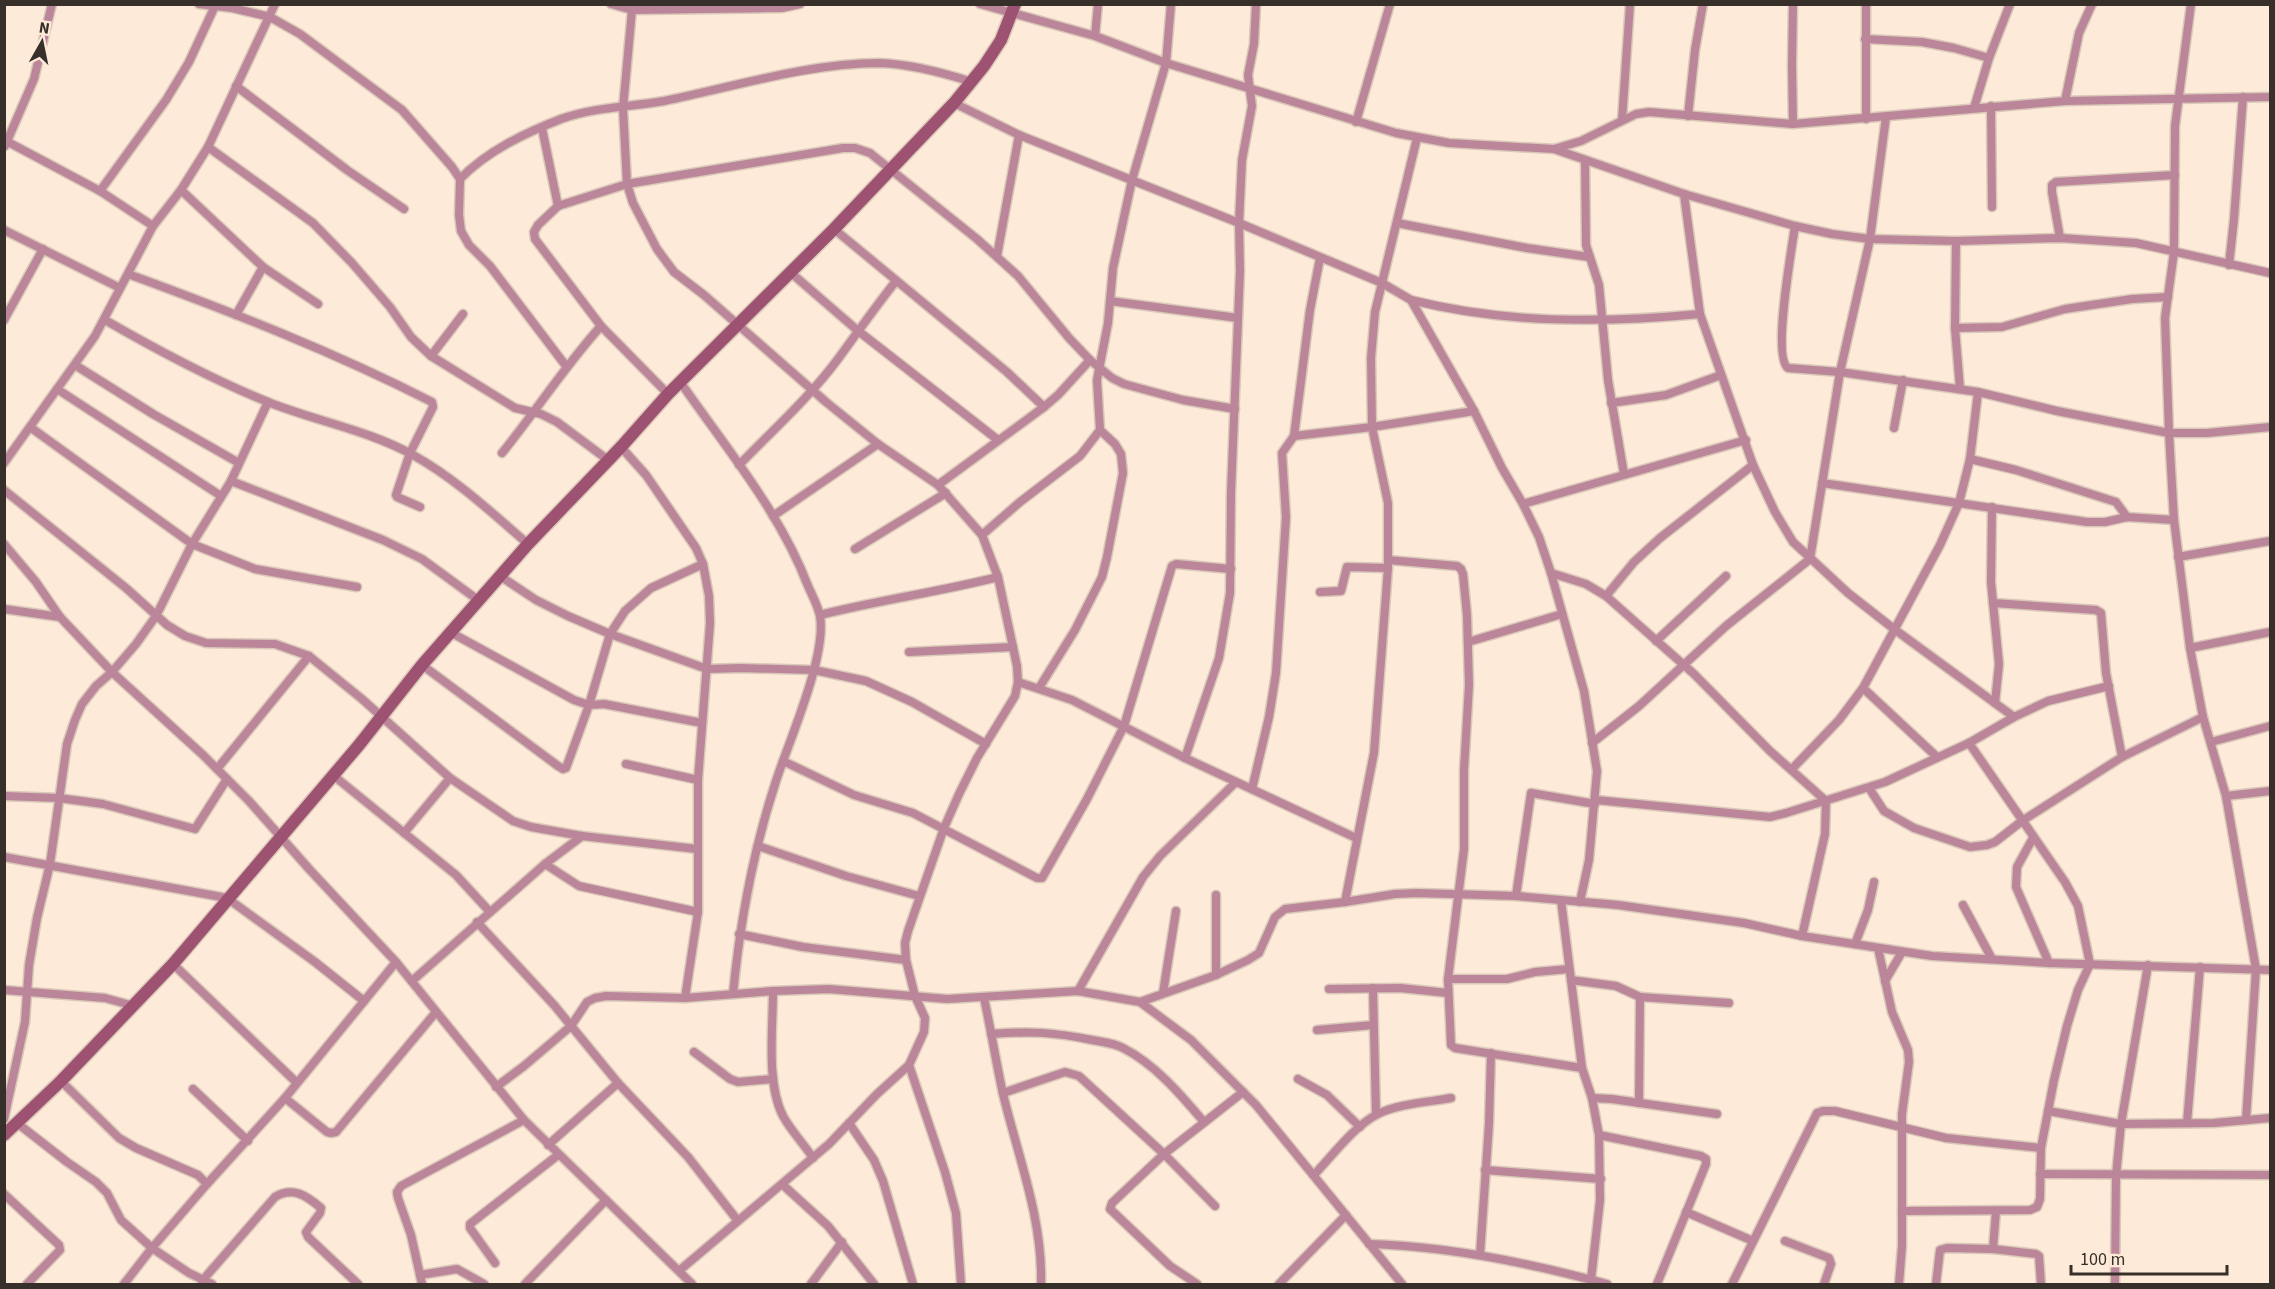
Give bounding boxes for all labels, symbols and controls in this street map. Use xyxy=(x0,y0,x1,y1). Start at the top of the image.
north arrow xyxy=(12,12,72,72)
text: N xyxy=(37,16,51,40)
scale bar xyxy=(2071,1238,2227,1276)
text: 100 m xyxy=(2080,1247,2125,1272)

